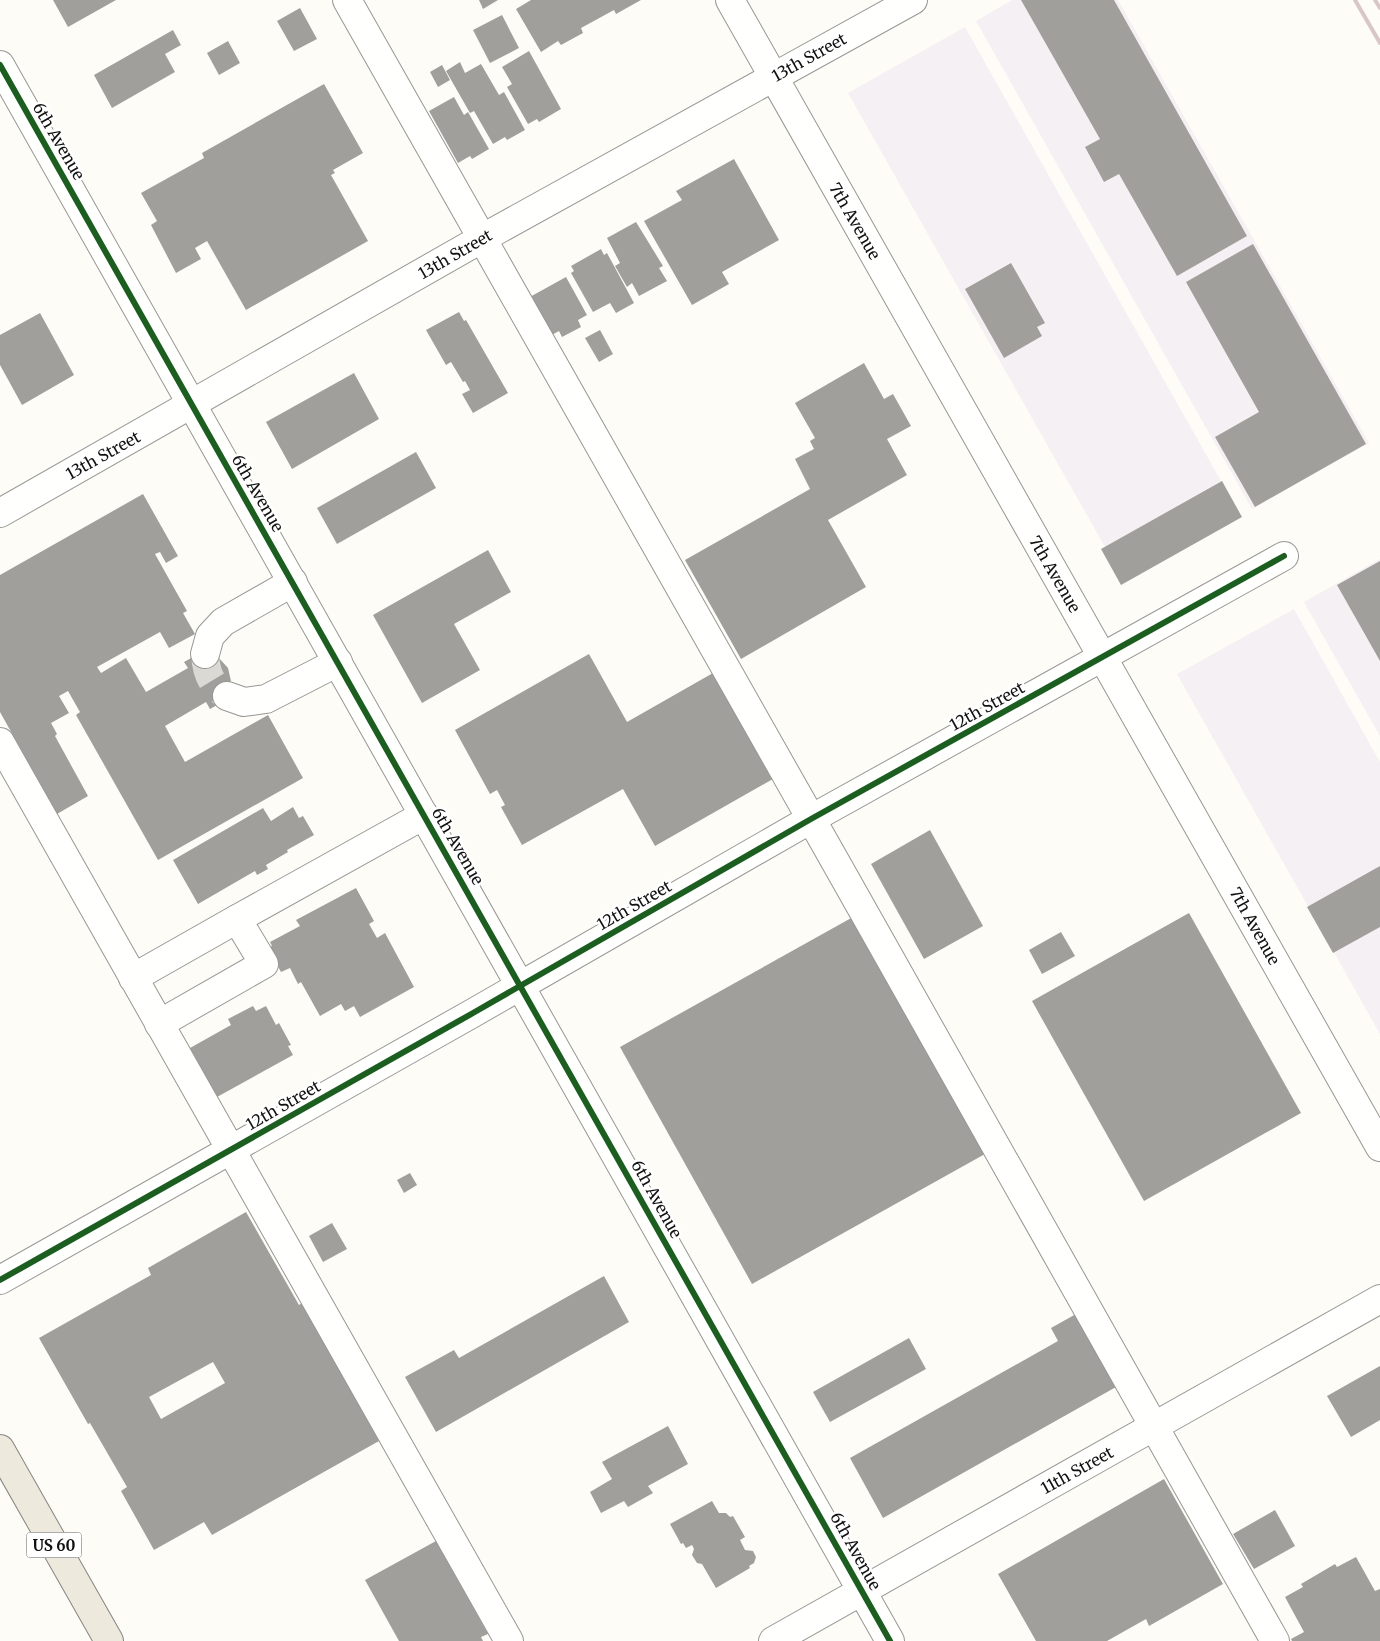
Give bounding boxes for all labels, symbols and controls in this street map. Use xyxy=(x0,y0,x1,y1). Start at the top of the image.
street label: 13th Street xyxy=(768,28,850,86)
street label: 6th Avenue xyxy=(29,99,89,183)
street label: 7th Avenue xyxy=(825,179,885,263)
street label: 13th Street xyxy=(414,224,496,283)
street label: 13th Street xyxy=(62,426,144,484)
street label: 6th Avenue xyxy=(228,451,288,535)
street label: 7th Avenue xyxy=(1025,532,1085,616)
street label: 12th Street xyxy=(946,677,1029,735)
street label: 6th Avenue xyxy=(428,804,488,888)
street label: 12th Street xyxy=(593,875,675,934)
street label: 7th Avenue xyxy=(1226,884,1284,968)
street label: 12th Street xyxy=(242,1075,324,1134)
street label: 6th Avenue xyxy=(627,1156,687,1242)
street label: 11th Street xyxy=(1037,1442,1117,1498)
street label: 6th Avenue xyxy=(826,1508,886,1594)
road number: US 60 xyxy=(27,1532,82,1558)

